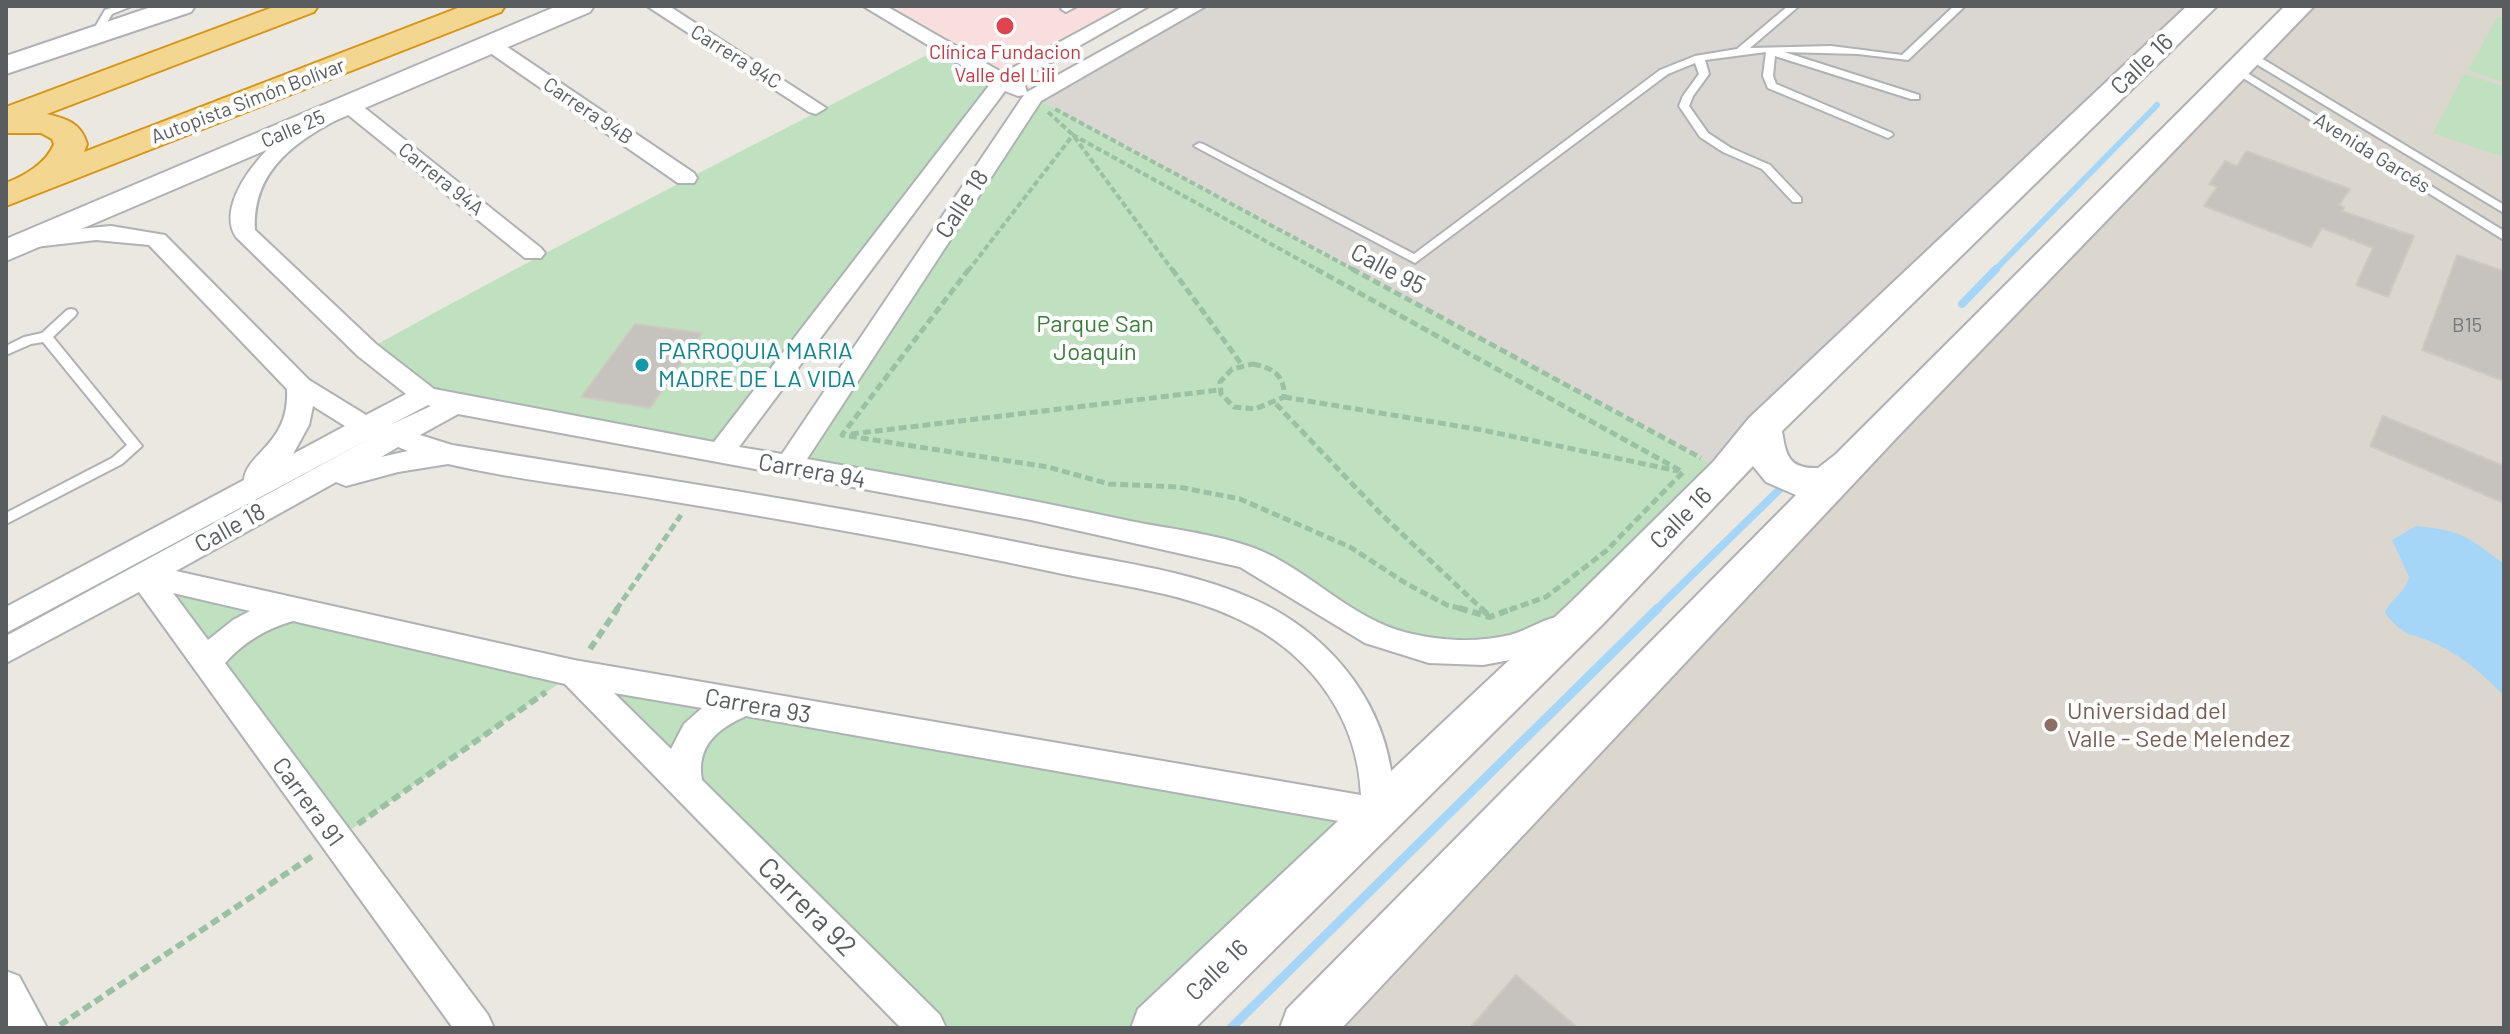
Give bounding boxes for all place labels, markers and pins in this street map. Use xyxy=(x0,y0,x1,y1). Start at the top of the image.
marker: Clínica Fundacion Valle del Lili xyxy=(994,15,1016,37)
place label: Clínica Fundacion Valle del Lili xyxy=(929,40,1081,87)
place label: PARROQUIA MARIA MADRE DE LA VIDA xyxy=(658,337,856,393)
marker: PARROQUIA MARIA MADRE DE LA VIDA xyxy=(633,356,651,374)
place label: Universidad del Valle - Sede Melendez xyxy=(2067,697,2290,753)
marker: Universidad del Valle - Sede Melendez xyxy=(2042,716,2060,734)

